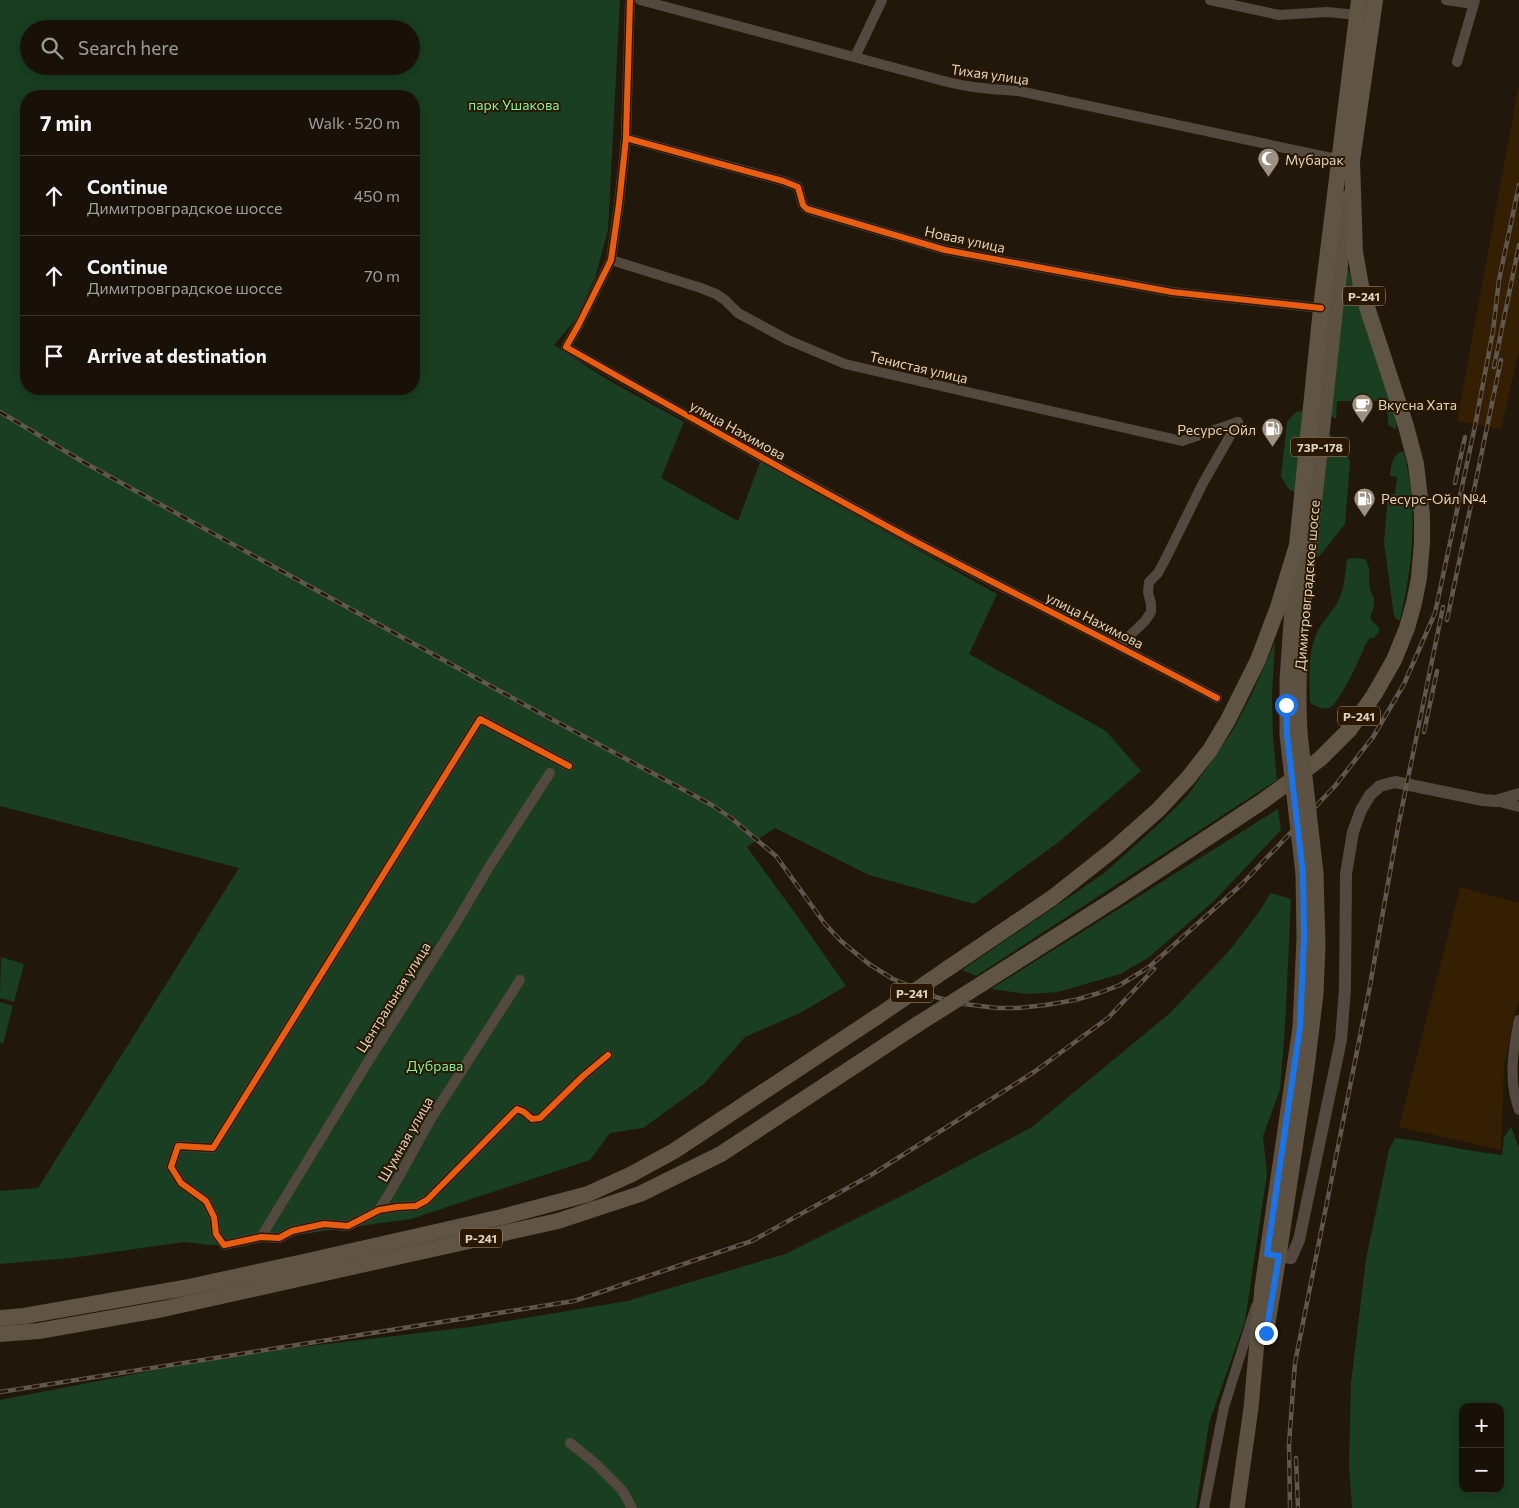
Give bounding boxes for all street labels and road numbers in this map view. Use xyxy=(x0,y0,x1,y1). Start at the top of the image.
street label: Тихая улица xyxy=(950,60,1030,88)
street label: Новая улица xyxy=(923,222,1007,256)
road number: Р-241 xyxy=(1343,286,1385,306)
street label: Тенистая улица xyxy=(868,347,970,387)
street label: улица Нахимова xyxy=(687,397,789,463)
road number: 73Р-178 xyxy=(1291,438,1349,457)
street label: Димитровградское шоссе xyxy=(1291,499,1323,671)
street label: улица Нахимова xyxy=(1043,588,1147,652)
road number: Р-241 xyxy=(1338,706,1380,726)
street label: Центральная улица xyxy=(352,939,434,1055)
road number: Р-241 xyxy=(891,984,933,1002)
street label: Шумная улица xyxy=(374,1093,436,1185)
road number: Р-241 xyxy=(460,1228,502,1248)

